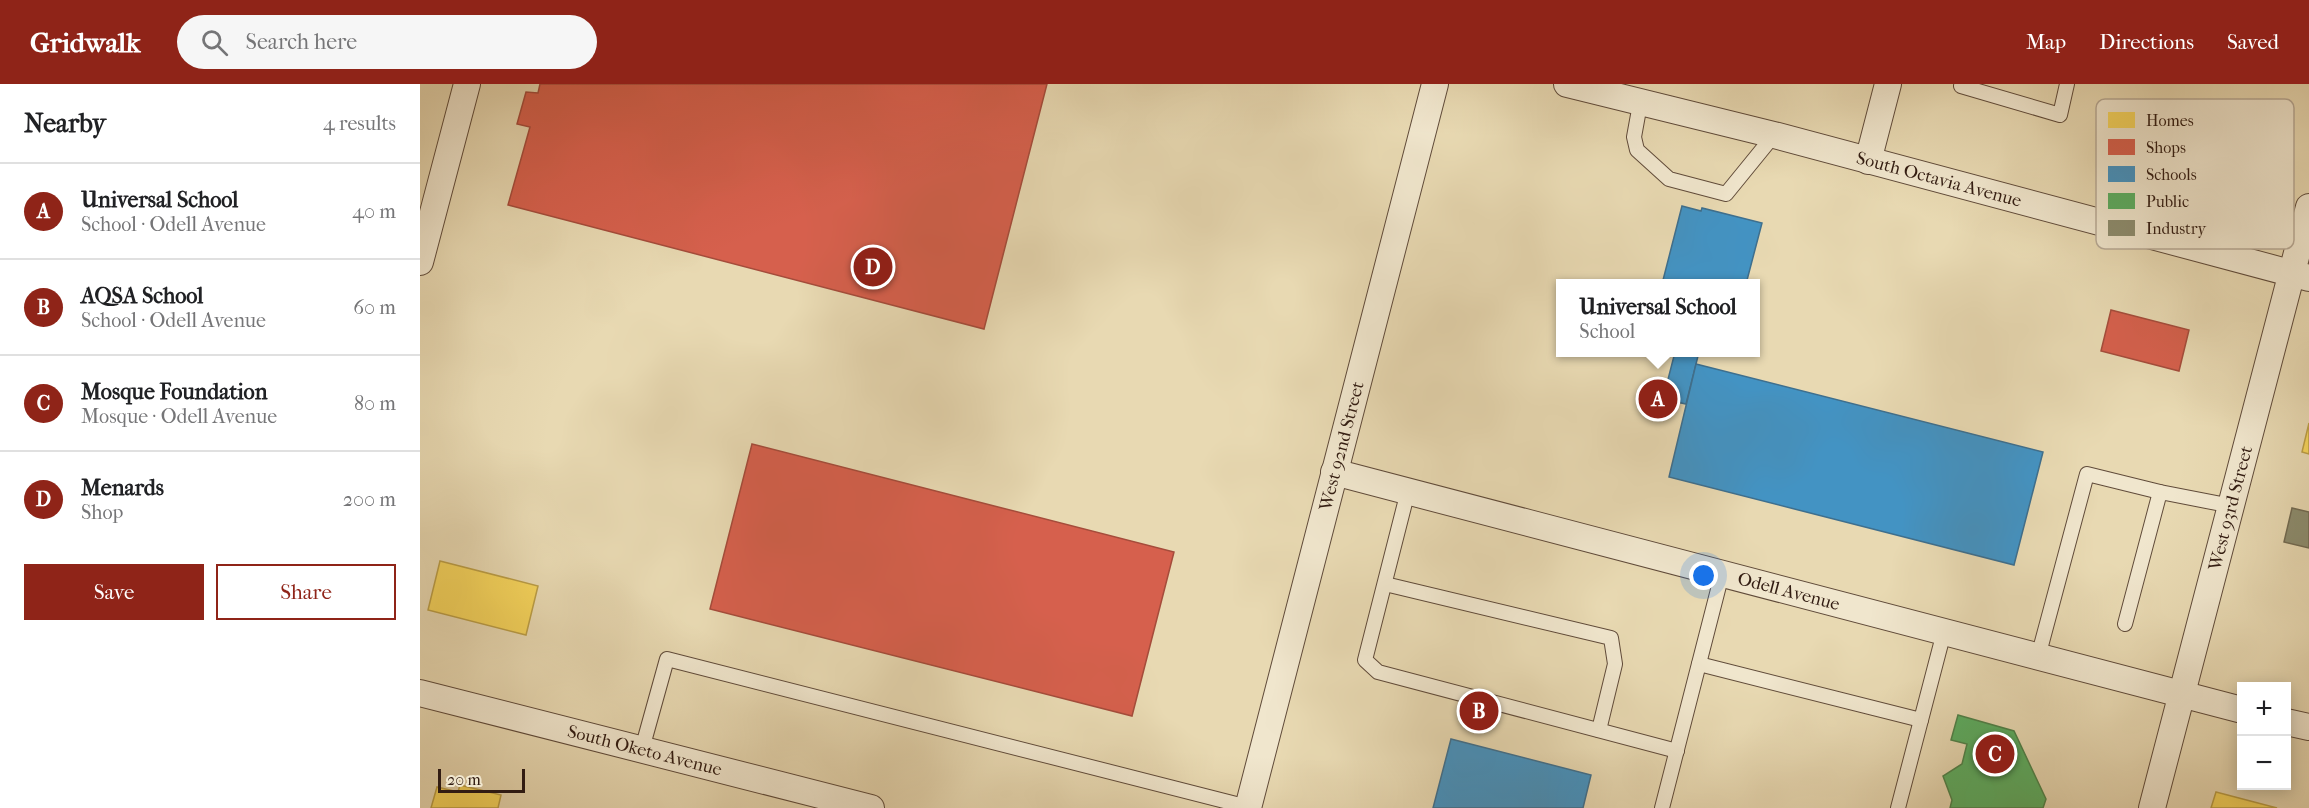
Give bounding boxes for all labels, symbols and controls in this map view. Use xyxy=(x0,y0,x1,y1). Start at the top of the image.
search box xyxy=(177,15,597,69)
text: Gridwalk xyxy=(30,26,141,59)
icon: search xyxy=(198,26,231,59)
text: Search here xyxy=(246,29,357,55)
text: Map xyxy=(2026,30,2066,54)
text: Directions xyxy=(2099,30,2194,54)
text: Saved xyxy=(2227,30,2279,54)
legend xyxy=(2096,99,2294,249)
text: Nearby xyxy=(24,108,106,139)
text: Homes xyxy=(2146,111,2194,130)
text: 4 results xyxy=(323,112,396,135)
text: Shops xyxy=(2146,138,2186,157)
street label: South Octavia Avenue xyxy=(1854,147,2024,211)
text: Schools xyxy=(2146,165,2197,184)
text: Universal School xyxy=(81,187,238,213)
text: Public xyxy=(2146,192,2189,211)
text: A xyxy=(37,200,50,223)
text: 40 m xyxy=(352,200,396,223)
text: School · Odell Avenue xyxy=(81,213,266,236)
text: Industry xyxy=(2146,219,2207,238)
pin: D xyxy=(854,244,892,290)
popup xyxy=(1556,279,1760,357)
text: AQSA School xyxy=(81,283,203,309)
text: Universal School xyxy=(1579,294,1737,320)
text: B xyxy=(37,296,50,319)
text: 60 m xyxy=(353,296,396,319)
text: School · Odell Avenue xyxy=(81,309,266,332)
text: School xyxy=(1579,320,1635,343)
pin: A xyxy=(1638,376,1678,422)
street label: West 92nd Street xyxy=(1315,378,1368,514)
text: Mosque Foundation xyxy=(81,379,267,405)
text: C xyxy=(37,392,50,415)
text: 80 m xyxy=(354,392,396,415)
text: Mosque · Odell Avenue xyxy=(81,405,277,428)
street label: West 93rd Street xyxy=(2204,443,2257,574)
text: Menards xyxy=(81,475,164,501)
text: D xyxy=(36,488,51,511)
text: 200 m xyxy=(343,488,396,511)
text: Shop xyxy=(81,501,123,524)
your location xyxy=(1689,561,1718,590)
button: Save xyxy=(24,564,204,620)
button: Share xyxy=(216,564,396,620)
street label: Odell Avenue xyxy=(1735,568,1842,615)
map controls xyxy=(2237,682,2291,790)
button: + xyxy=(2237,682,2291,736)
pin: B xyxy=(1460,688,1498,734)
street label: South Oketo Avenue xyxy=(565,721,724,780)
pin: C xyxy=(1976,732,2014,776)
button: − xyxy=(2237,736,2291,790)
scale bar xyxy=(438,766,525,794)
text: 20 m xyxy=(447,770,481,789)

